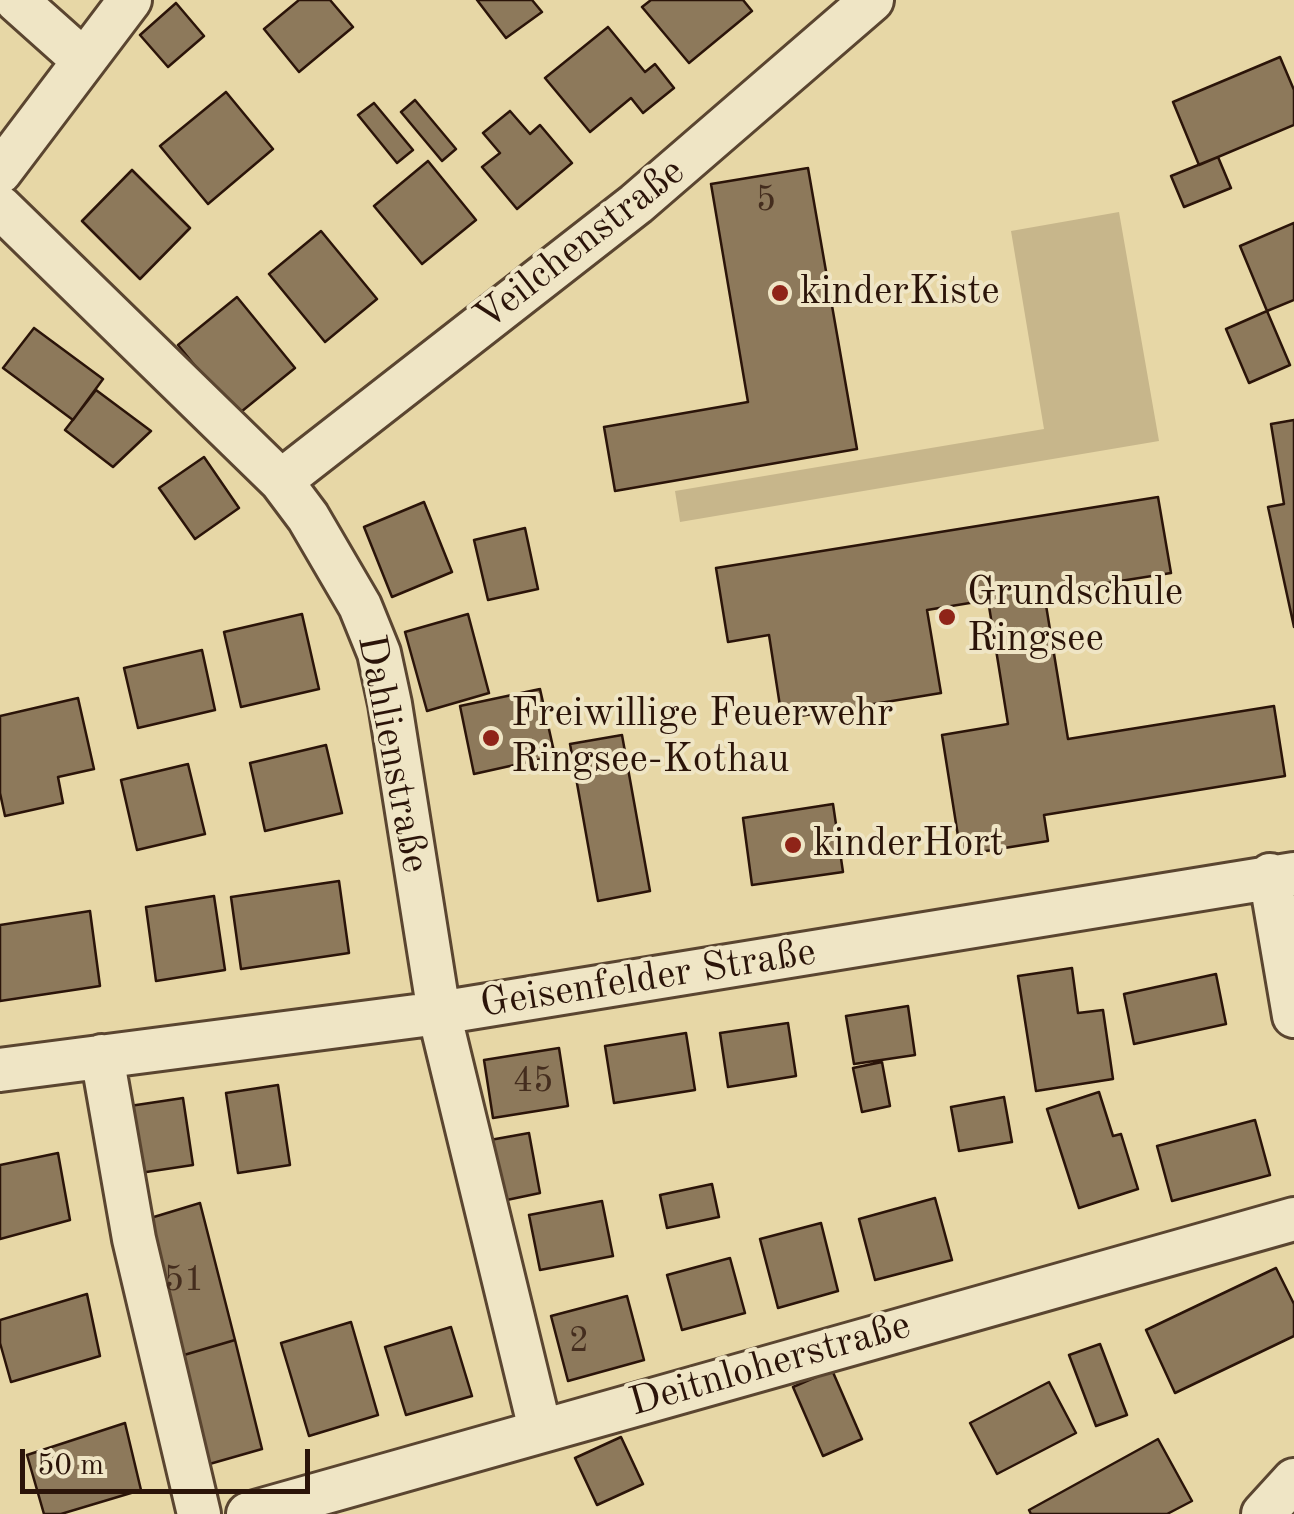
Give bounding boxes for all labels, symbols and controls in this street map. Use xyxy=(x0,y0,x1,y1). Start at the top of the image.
street label: Veilchenstraße xyxy=(465,148,695,342)
house number: 5 xyxy=(756,180,776,222)
place label: kinderKiste xyxy=(800,269,1000,317)
marker: kinderKiste xyxy=(769,282,791,304)
place label: Grundschule Ringsee xyxy=(967,570,1183,664)
marker: Grundschule Ringsee xyxy=(936,606,958,628)
street label: Dahlienstraße xyxy=(345,631,439,877)
place label: Freiwillige Feuerwehr Ringsee-Kothau xyxy=(511,691,893,785)
marker: Freiwillige Feuerwehr Ringsee-Kothau xyxy=(480,727,502,749)
place label: kinderHort xyxy=(813,821,1004,869)
marker: kinderHort xyxy=(782,834,804,856)
street label: Geisenfelder Straße xyxy=(477,929,819,1029)
house number: 45 xyxy=(513,1061,553,1103)
house number: 51 xyxy=(164,1260,204,1302)
street label: Deitnloherstraße xyxy=(624,1302,916,1428)
house number: 2 xyxy=(569,1321,589,1363)
scale bar xyxy=(25,1429,315,1491)
text: 50 m xyxy=(37,1451,104,1481)

